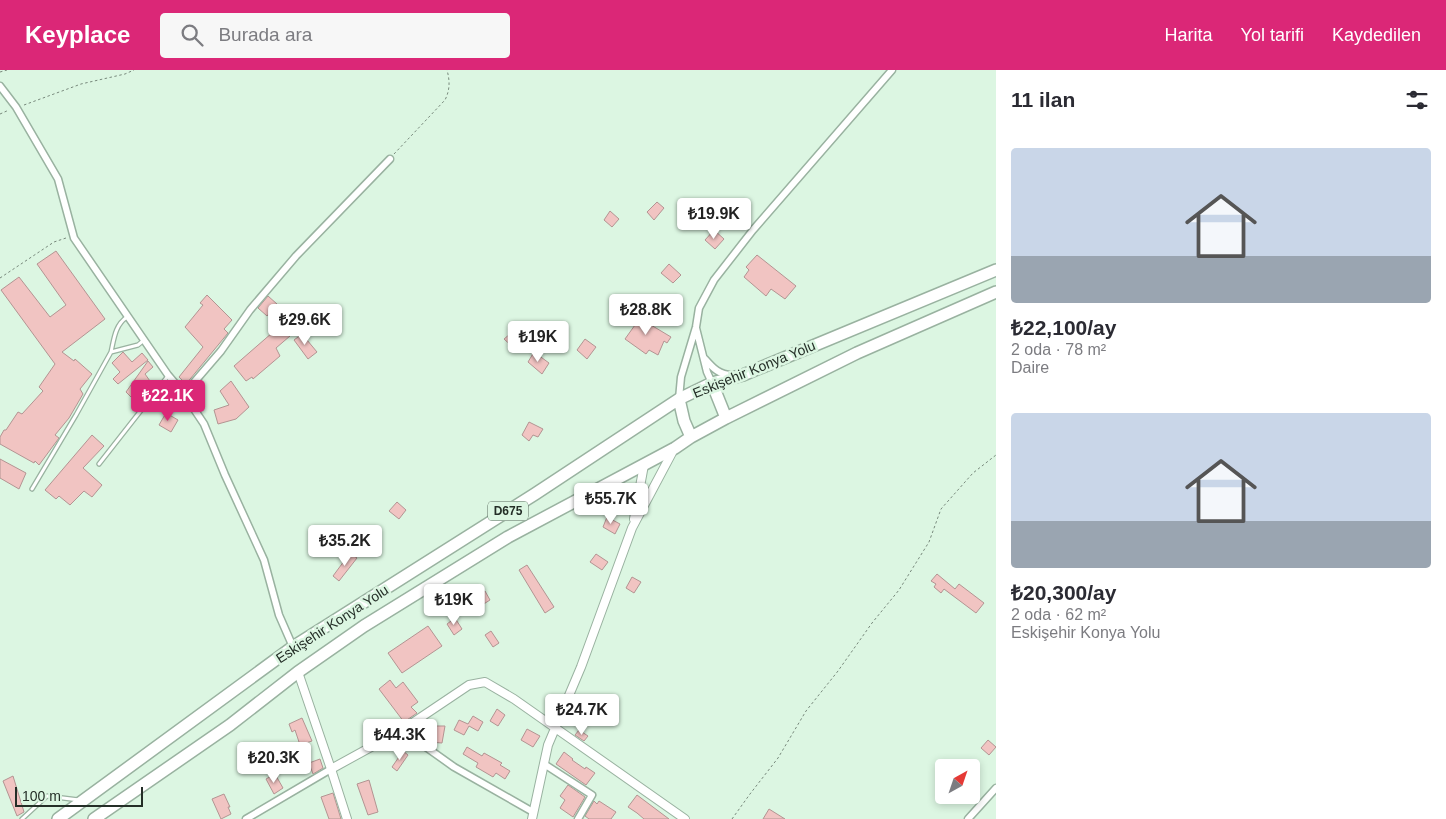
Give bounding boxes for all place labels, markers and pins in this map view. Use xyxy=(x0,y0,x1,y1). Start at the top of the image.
pin: ₺19.9K xyxy=(673,198,755,240)
pin: ₺28.8K xyxy=(605,294,687,336)
pin: ₺29.6K xyxy=(264,304,346,346)
pin: ₺19K xyxy=(508,320,568,363)
pin: ₺22.1K xyxy=(127,380,209,422)
pin: ₺55.7K xyxy=(570,482,652,525)
pin: ₺35.2K xyxy=(304,524,386,567)
pin: ₺19K xyxy=(424,584,484,626)
pin: ₺24.7K xyxy=(541,694,623,736)
pin: ₺44.3K xyxy=(359,718,441,761)
pin: ₺20.3K xyxy=(233,742,315,784)

